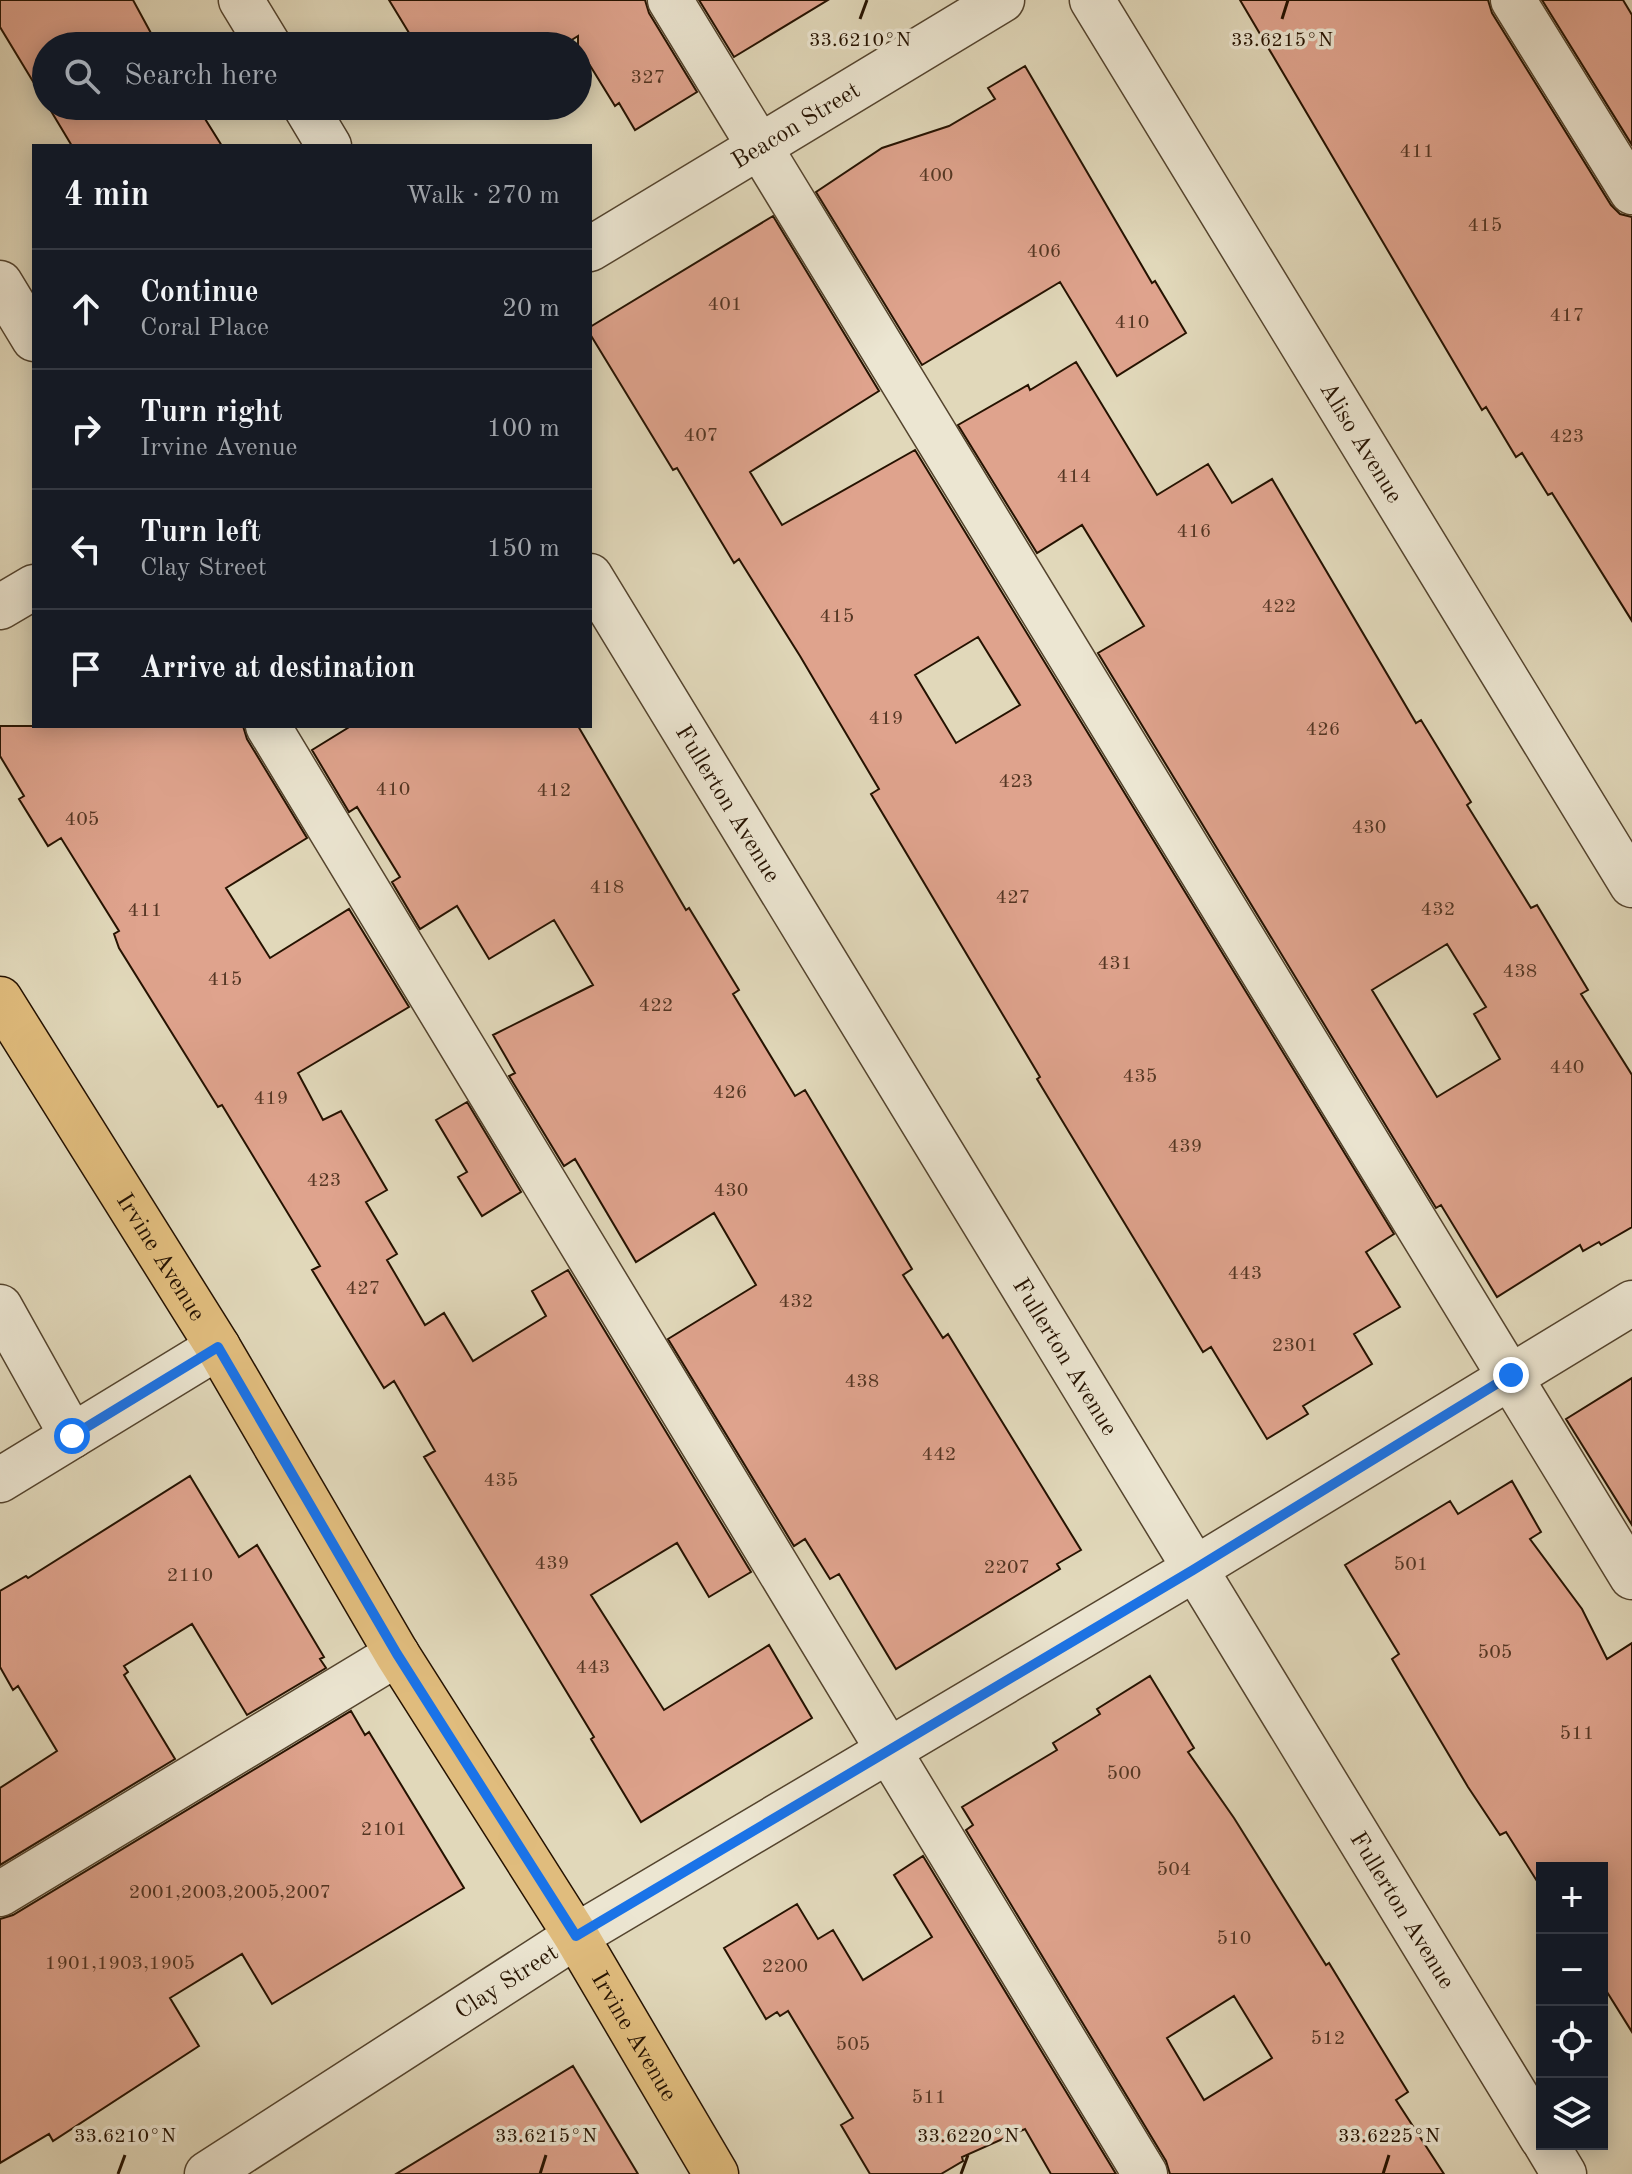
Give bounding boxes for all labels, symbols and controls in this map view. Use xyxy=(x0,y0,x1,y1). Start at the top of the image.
text: 33.6210°N xyxy=(809,31,911,51)
text: 33.6215°N xyxy=(1231,31,1333,51)
search box xyxy=(32,32,592,120)
icon: search xyxy=(60,54,104,98)
text: Search here xyxy=(124,61,278,91)
house number: 327 xyxy=(631,68,665,88)
street label: Beacon Street xyxy=(728,79,865,174)
house number: 411 xyxy=(1400,142,1434,162)
house number: 400 xyxy=(919,166,953,186)
text: 4 min xyxy=(64,179,149,213)
text: Walk · 270 m xyxy=(406,183,560,209)
house number: 415 xyxy=(1468,216,1502,236)
house number: 406 xyxy=(1027,242,1061,262)
text: Continue xyxy=(140,278,259,308)
icon: ahead xyxy=(64,287,108,331)
house number: 401 xyxy=(708,295,742,315)
text: 20 m xyxy=(502,296,560,322)
house number: 417 xyxy=(1550,306,1584,326)
house number: 410 xyxy=(1115,313,1149,333)
text: Coral Place xyxy=(140,315,269,341)
street label: Aliso Avenue xyxy=(1314,379,1406,508)
text: Turn right xyxy=(140,398,282,428)
icon: right xyxy=(64,407,108,451)
text: 100 m xyxy=(487,416,560,442)
house number: 407 xyxy=(684,426,718,446)
house number: 423 xyxy=(1550,427,1584,447)
text: Irvine Avenue xyxy=(140,435,298,461)
house number: 414 xyxy=(1057,467,1091,487)
text: Turn left xyxy=(140,518,261,548)
house number: 416 xyxy=(1177,522,1211,542)
icon: left xyxy=(64,527,108,571)
text: 150 m xyxy=(487,536,560,562)
text: Clay Street xyxy=(140,555,267,581)
house number: 422 xyxy=(1262,597,1296,617)
house number: 415 xyxy=(820,607,854,627)
icon: arrive xyxy=(64,647,108,691)
text: Arrive at destination xyxy=(140,654,415,684)
house number: 419 xyxy=(869,709,903,729)
house number: 426 xyxy=(1306,720,1340,740)
street label: Fullerton Avenue xyxy=(670,721,784,887)
house number: 423 xyxy=(999,772,1033,792)
house number: 410 xyxy=(376,780,410,800)
house number: 412 xyxy=(537,781,571,801)
house number: 405 xyxy=(65,810,99,830)
house number: 430 xyxy=(1352,818,1386,838)
house number: 418 xyxy=(590,878,624,898)
house number: 427 xyxy=(996,888,1030,908)
house number: 432 xyxy=(1421,900,1455,920)
house number: 411 xyxy=(128,901,162,921)
house number: 431 xyxy=(1098,954,1132,974)
house number: 438 xyxy=(1503,962,1537,982)
house number: 415 xyxy=(208,970,242,990)
house number: 422 xyxy=(639,996,673,1016)
house number: 440 xyxy=(1550,1058,1584,1078)
house number: 435 xyxy=(1123,1067,1157,1087)
house number: 426 xyxy=(713,1083,747,1103)
house number: 419 xyxy=(254,1089,288,1109)
house number: 439 xyxy=(1168,1137,1202,1157)
house number: 423 xyxy=(307,1171,341,1191)
house number: 430 xyxy=(714,1181,748,1201)
street label: Irvine Avenue xyxy=(111,1190,208,1326)
house number: 443 xyxy=(1228,1264,1262,1284)
street label: Fullerton Avenue xyxy=(1007,1275,1121,1440)
house number: 427 xyxy=(346,1279,380,1299)
house number: 432 xyxy=(779,1292,813,1312)
house number: 2301 xyxy=(1272,1336,1318,1356)
route end xyxy=(1493,1357,1529,1393)
house number: 438 xyxy=(845,1372,879,1392)
route start xyxy=(54,1418,90,1454)
house number: 442 xyxy=(922,1445,956,1465)
house number: 435 xyxy=(484,1471,518,1491)
house number: 439 xyxy=(535,1554,569,1574)
house number: 501 xyxy=(1394,1555,1428,1575)
house number: 2207 xyxy=(984,1558,1030,1578)
house number: 2110 xyxy=(167,1566,213,1586)
house number: 505 xyxy=(1478,1643,1512,1663)
house number: 443 xyxy=(576,1658,610,1678)
house number: 511 xyxy=(1560,1724,1594,1744)
house number: 500 xyxy=(1107,1764,1141,1784)
house number: 2101 xyxy=(361,1820,407,1840)
street label: Fullerton Avenue xyxy=(1344,1828,1458,1994)
house number: 504 xyxy=(1157,1860,1191,1880)
map controls xyxy=(1536,1862,1608,2150)
button: + xyxy=(1536,1862,1608,1934)
house number: 2001,2003,2005,2007 xyxy=(129,1883,331,1903)
house number: 510 xyxy=(1217,1929,1251,1949)
button: − xyxy=(1536,1934,1608,2006)
street label: Clay Street xyxy=(452,1941,563,2025)
house number: 1901,1903,1905 xyxy=(45,1954,195,1974)
house number: 2200 xyxy=(762,1957,808,1977)
street label: Irvine Avenue xyxy=(586,1968,680,2106)
button: locate xyxy=(1536,2006,1608,2078)
house number: 512 xyxy=(1311,2029,1345,2049)
house number: 505 xyxy=(836,2035,870,2055)
button: layers xyxy=(1536,2078,1608,2150)
house number: 511 xyxy=(912,2088,946,2108)
text: 33.6210°N xyxy=(74,2127,176,2147)
text: 33.6215°N xyxy=(495,2127,597,2147)
text: 33.6220°N xyxy=(917,2127,1019,2147)
text: 33.6225°N xyxy=(1338,2127,1440,2147)

